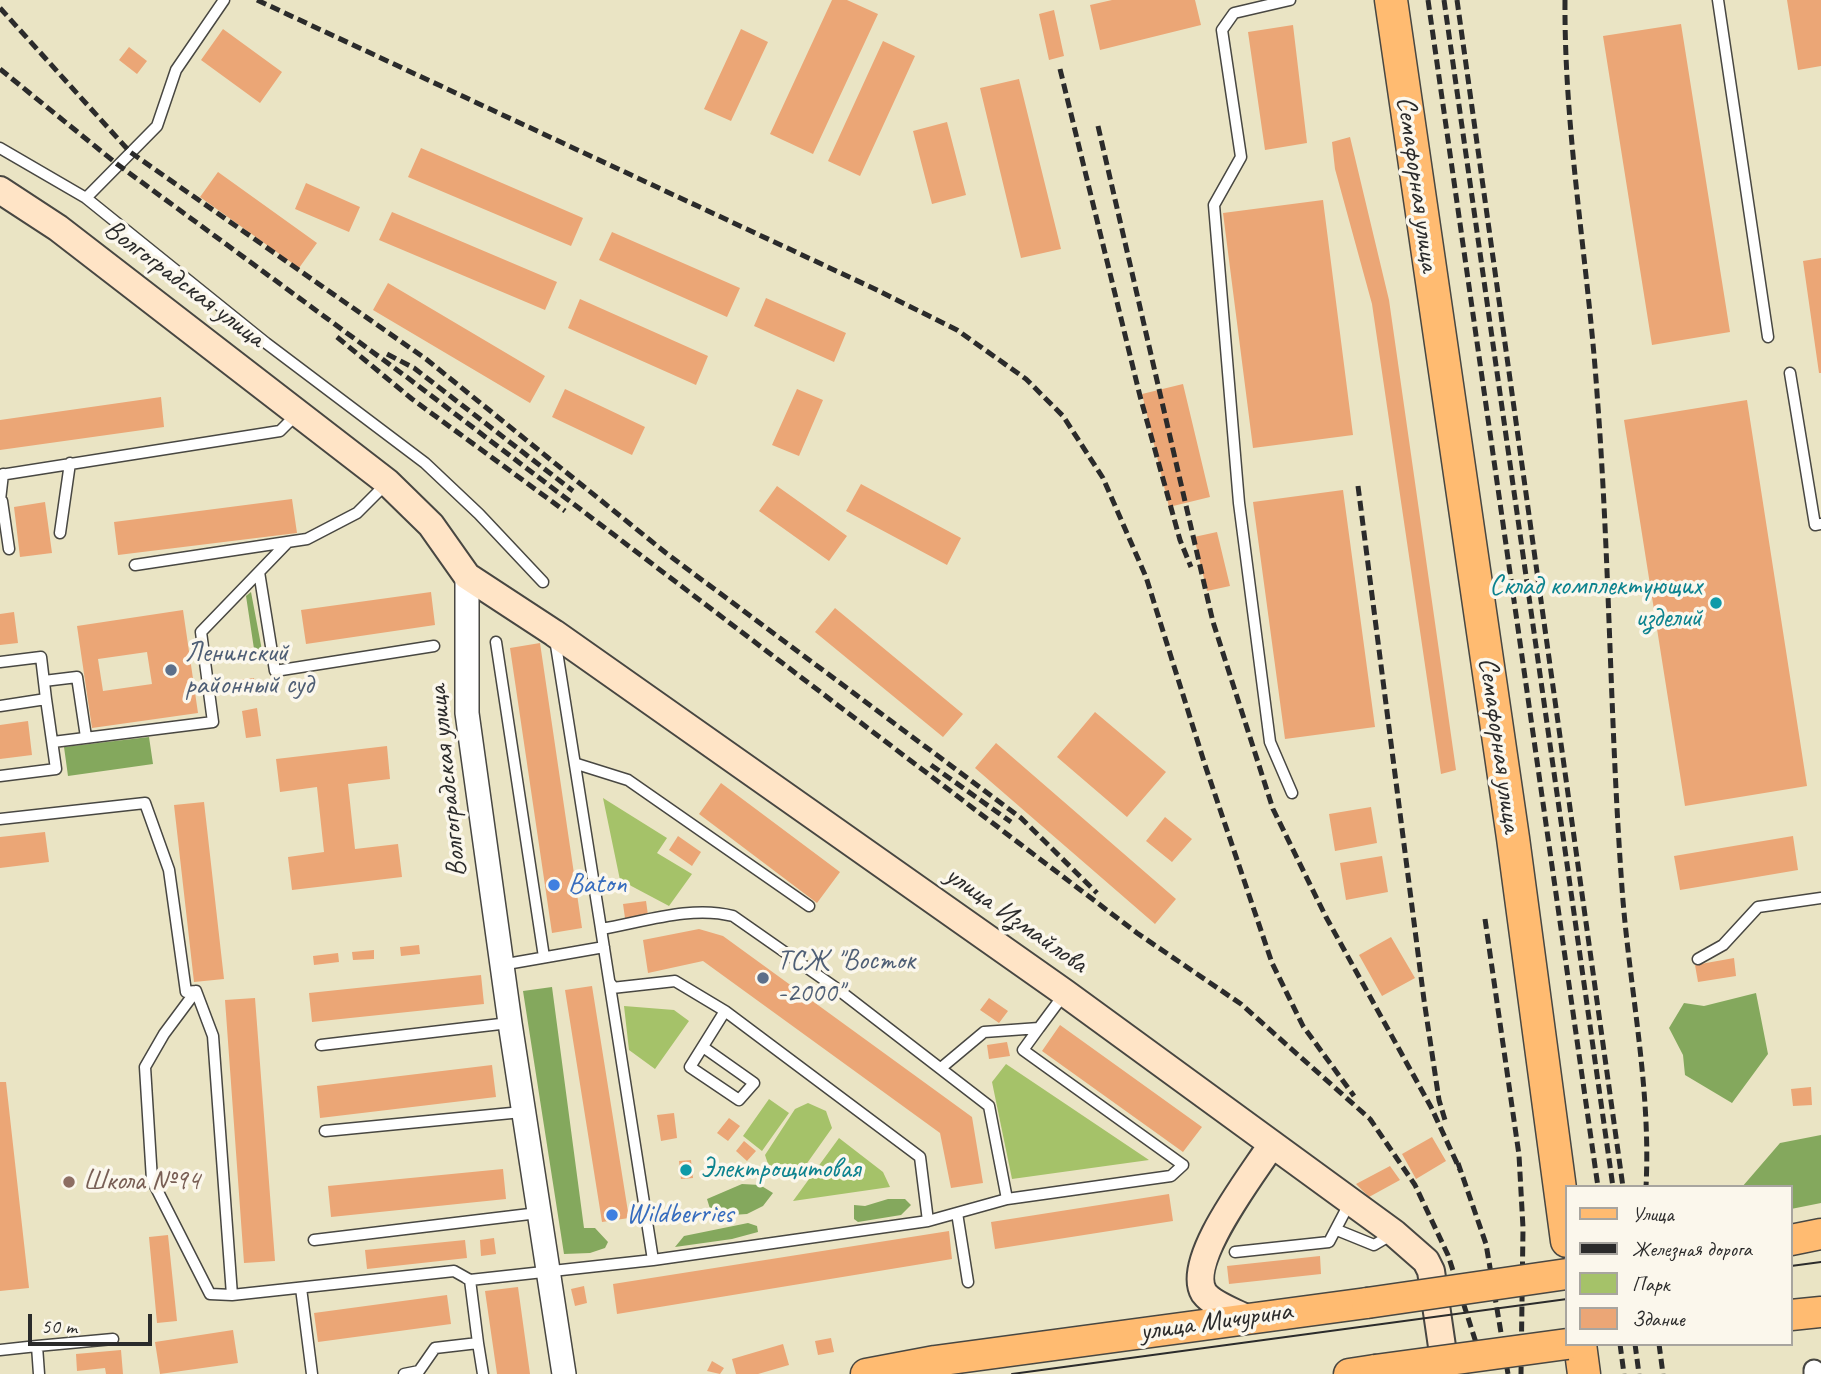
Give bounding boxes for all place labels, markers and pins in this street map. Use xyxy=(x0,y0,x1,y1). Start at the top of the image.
place label: Склад комплектующих изделий xyxy=(1489,570,1702,636)
marker: Склад комплектующих изделий xyxy=(1708,595,1724,611)
place label: Ленинский районный суд xyxy=(185,637,313,703)
marker: Ленинский районный суд xyxy=(163,662,179,678)
place label: Baton xyxy=(568,868,627,902)
marker: Baton xyxy=(546,877,562,893)
place label: ТСЖ "Восток -2000" xyxy=(777,945,915,1011)
marker: ТСЖ "Восток -2000" xyxy=(755,970,771,986)
place label: Электрощитовая xyxy=(700,1153,860,1187)
marker: Электрощитовая xyxy=(678,1162,694,1178)
place label: Школа №94 xyxy=(83,1165,200,1199)
marker: Школа №94 xyxy=(61,1174,77,1190)
place label: Wildberries xyxy=(626,1198,733,1232)
marker: Wildberries xyxy=(604,1207,620,1223)

